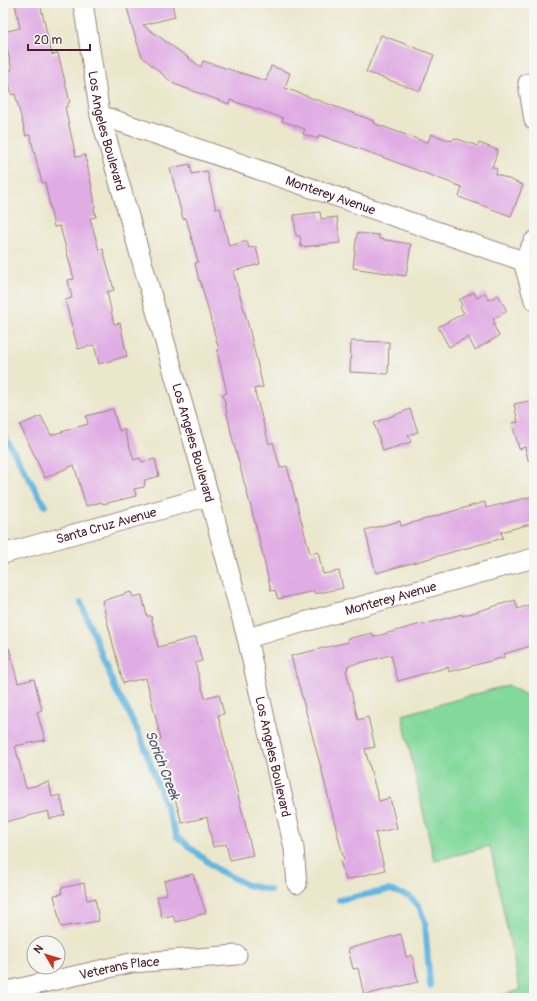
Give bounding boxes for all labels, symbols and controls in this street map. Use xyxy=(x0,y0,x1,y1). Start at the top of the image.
scale bar xyxy=(28,26,90,52)
text: 20 m xyxy=(34,33,63,48)
street label: Los Angeles Boulevard xyxy=(84,70,128,193)
street label: Monterey Avenue xyxy=(283,173,378,219)
street label: Los Angeles Boulevard xyxy=(168,382,217,504)
street label: Santa Cruz Avenue xyxy=(54,504,159,548)
street label: Monterey Avenue xyxy=(343,578,439,619)
street label: Los Angeles Boulevard xyxy=(251,695,294,818)
water label: Sorich Creek xyxy=(142,728,184,803)
north arrow xyxy=(26,935,66,975)
text: N xyxy=(31,942,46,956)
street label: Veterans Place xyxy=(78,954,161,983)

